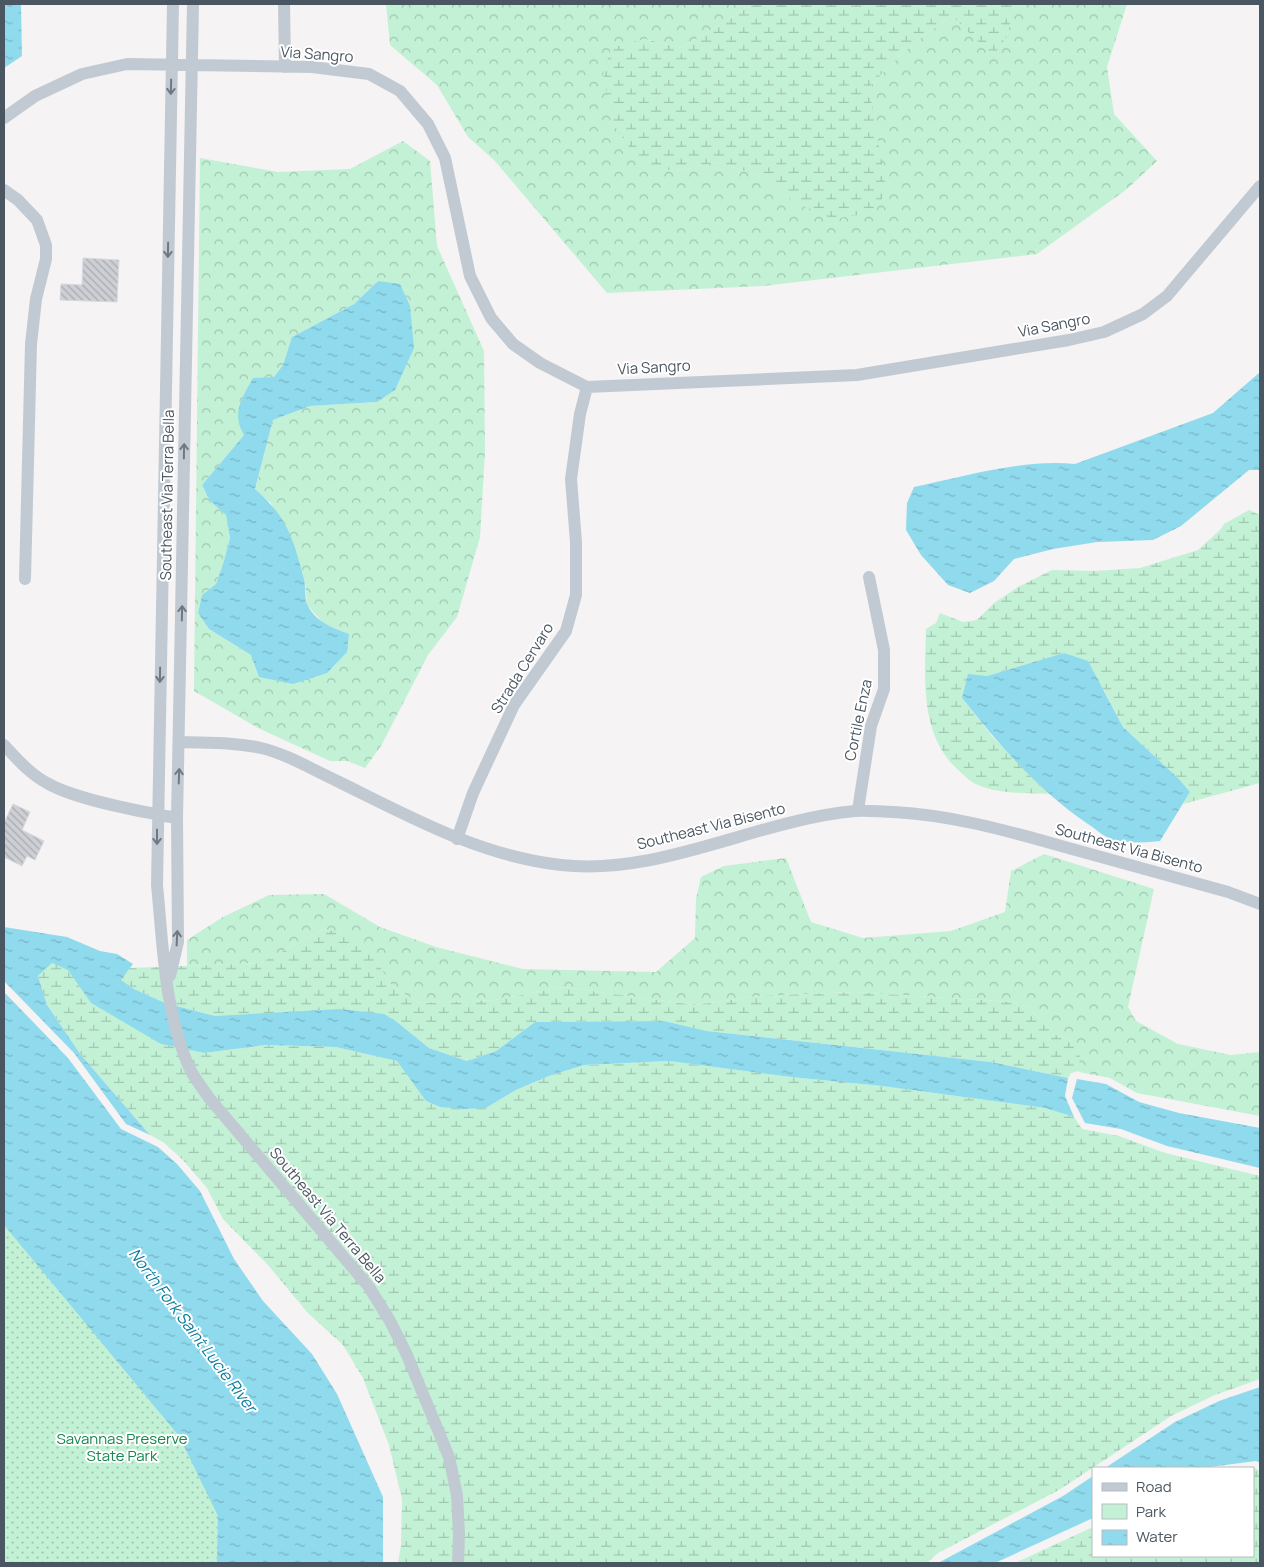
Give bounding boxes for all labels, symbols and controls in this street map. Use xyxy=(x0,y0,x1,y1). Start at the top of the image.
street label: Via Sangro xyxy=(280,41,354,67)
one-way arrow xyxy=(166,79,176,95)
one-way arrow xyxy=(163,242,173,258)
street label: Via Sangro xyxy=(1016,308,1092,342)
street label: Via Sangro xyxy=(617,355,691,379)
street label: Southeast Via Terra Bella xyxy=(155,409,179,581)
one-way arrow xyxy=(180,443,189,459)
one-way arrow xyxy=(177,606,187,622)
street label: Strada Cervaro xyxy=(486,618,558,717)
one-way arrow xyxy=(155,666,165,683)
street label: Cortile Enza xyxy=(839,677,877,763)
one-way arrow xyxy=(174,768,183,784)
street label: Southeast Via Bisento xyxy=(635,797,787,855)
street label: Southeast Via Bisento xyxy=(1053,818,1205,878)
one-way arrow xyxy=(152,829,162,845)
one-way arrow xyxy=(173,931,182,947)
street label: Southeast Via Terra Bella xyxy=(265,1143,391,1287)
water label: North Fork Saint Lucie River xyxy=(124,1243,263,1418)
park label: Savannas Preserve State Park xyxy=(56,1428,188,1466)
legend xyxy=(1092,1467,1254,1557)
text: Road xyxy=(1136,1476,1172,1497)
text: Park xyxy=(1136,1501,1166,1522)
text: Water xyxy=(1136,1526,1178,1547)

